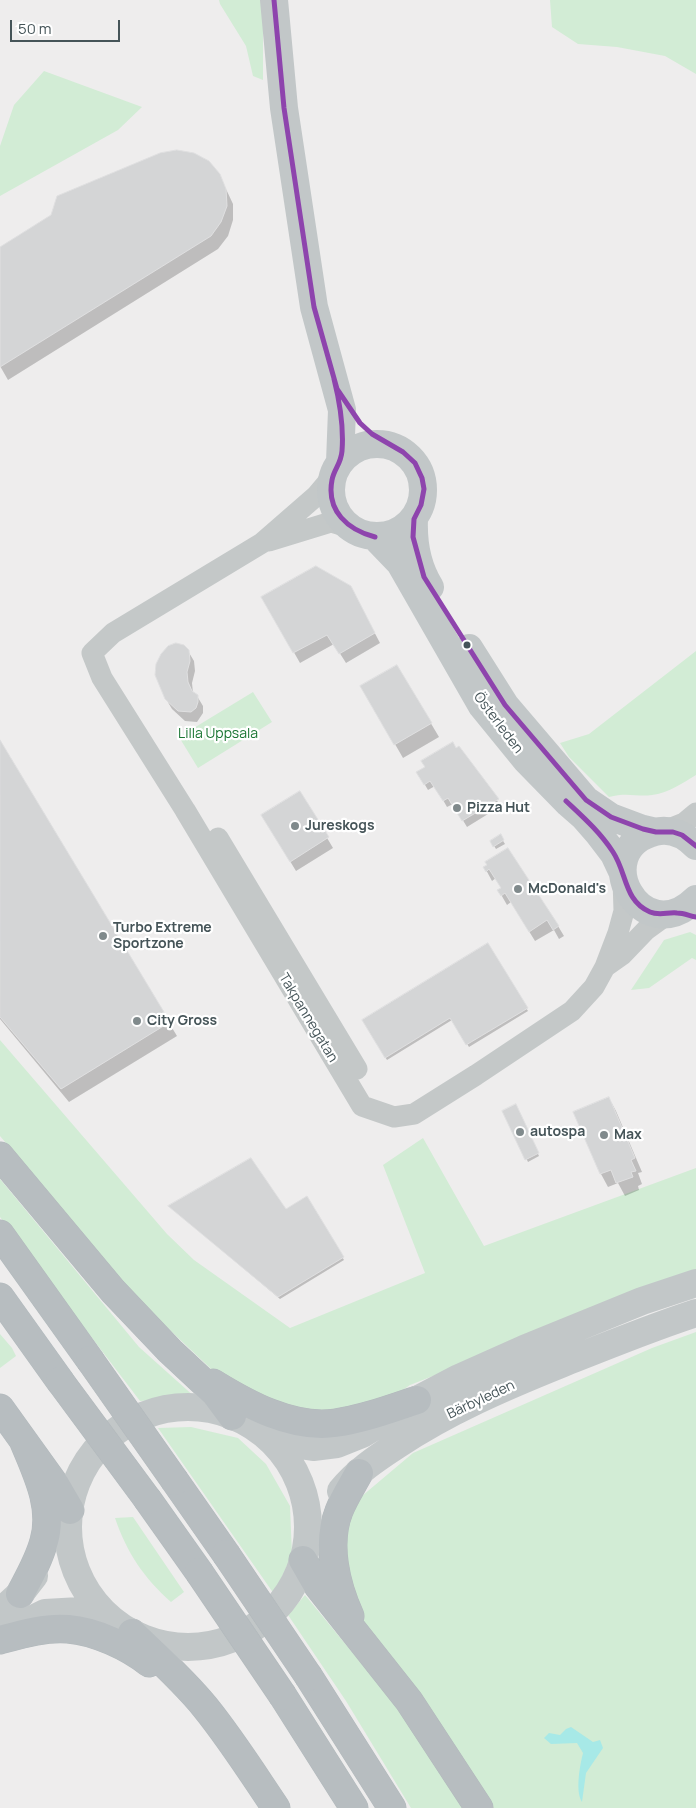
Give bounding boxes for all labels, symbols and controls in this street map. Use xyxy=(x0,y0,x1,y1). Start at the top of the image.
scale bar xyxy=(12,10,122,42)
text: 50 m xyxy=(18,18,52,39)
unlabelled marker xyxy=(462,640,472,650)
street label: Österleden xyxy=(470,689,526,757)
park label: Lilla Uppsala xyxy=(178,726,258,742)
place label: Pizza Hut xyxy=(467,800,530,816)
marker: Pizza Hut xyxy=(451,802,463,814)
place label: Jureskogs xyxy=(305,818,374,834)
marker: Jureskogs xyxy=(289,820,301,832)
place label: McDonald's xyxy=(528,881,606,897)
marker: McDonald's xyxy=(512,883,524,895)
place label: Turbo Extreme Sportzone xyxy=(113,920,212,952)
marker: Turbo Extreme Sportzone xyxy=(97,930,109,942)
street label: Takpannegatan xyxy=(275,971,341,1065)
place label: City Gross xyxy=(147,1013,217,1029)
marker: City Gross xyxy=(131,1015,143,1027)
place label: autospa xyxy=(530,1124,585,1140)
marker: autospa xyxy=(514,1126,526,1138)
place label: Max xyxy=(614,1127,642,1143)
marker: Max xyxy=(598,1129,610,1141)
street label: Bärbyleden xyxy=(444,1377,518,1423)

